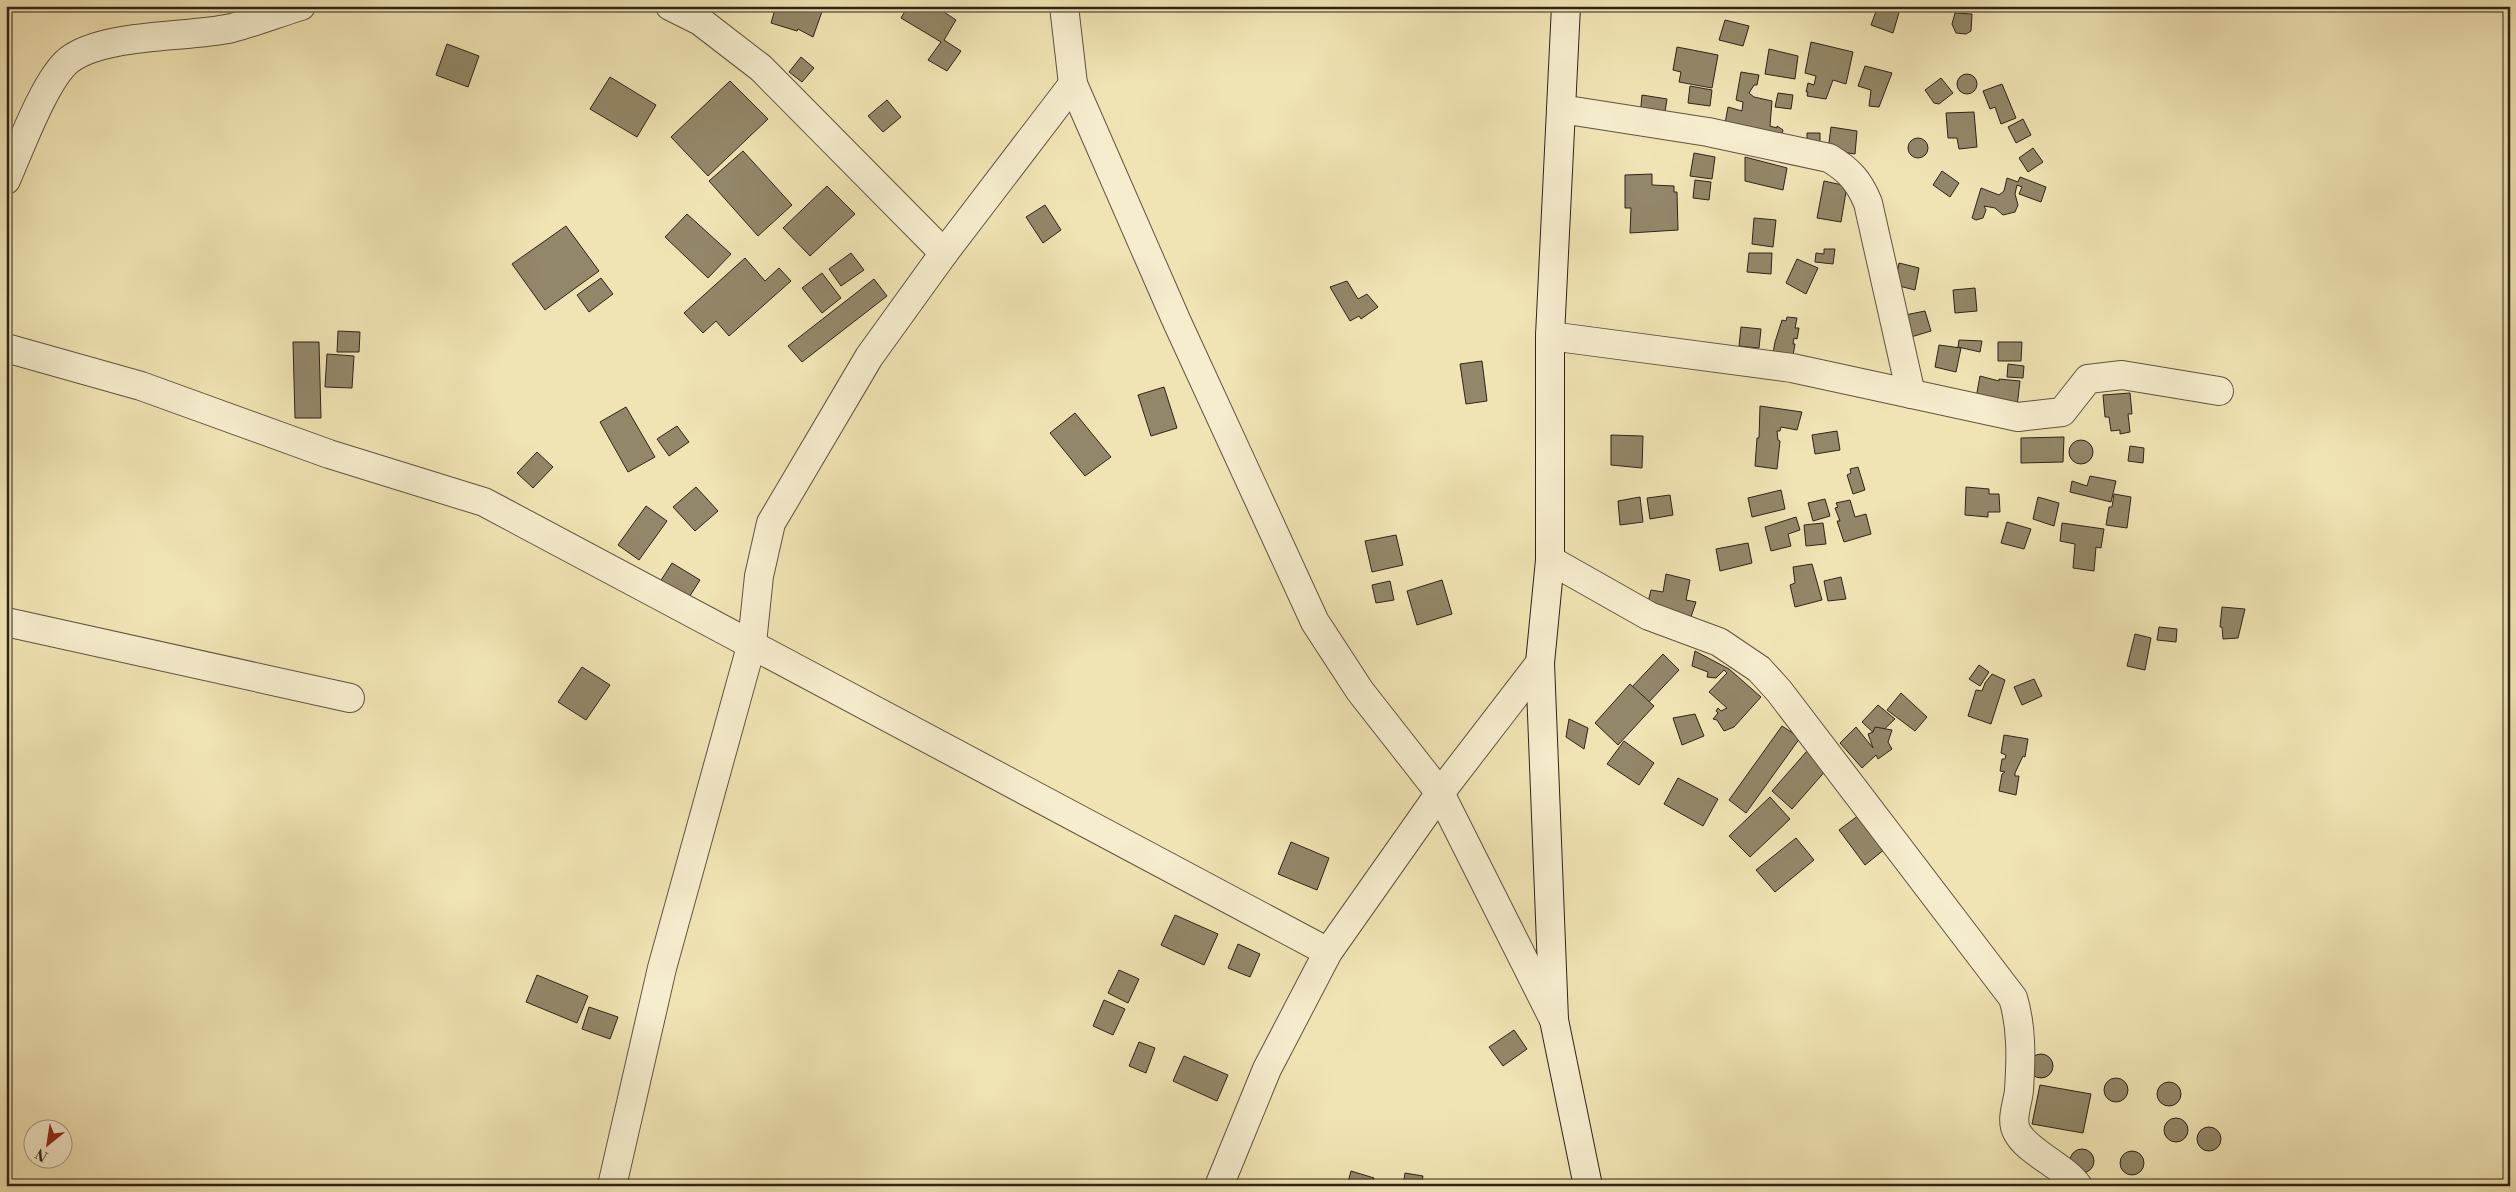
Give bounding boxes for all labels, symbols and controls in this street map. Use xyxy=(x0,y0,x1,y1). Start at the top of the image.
north arrow xyxy=(22,1120,72,1170)
text: N xyxy=(33,1144,51,1165)

